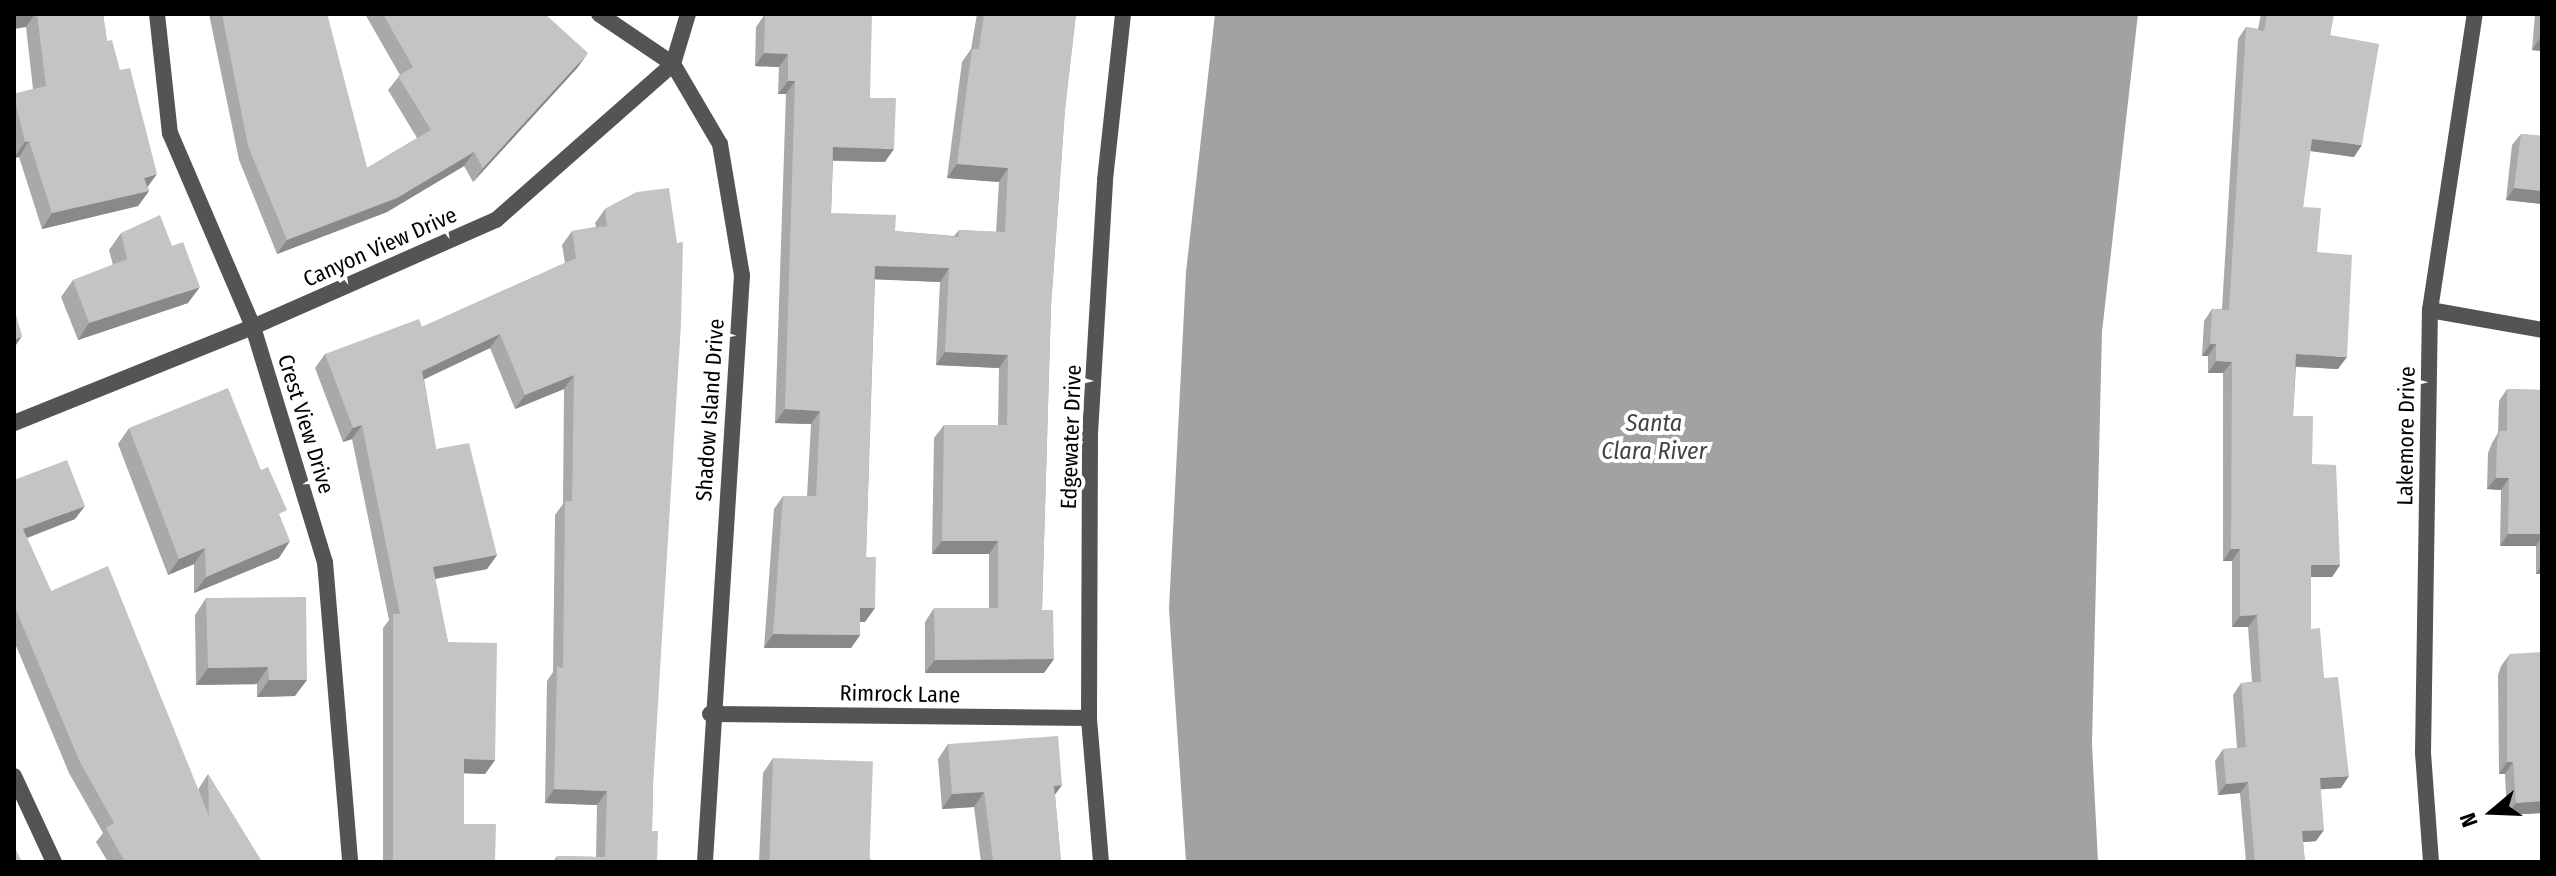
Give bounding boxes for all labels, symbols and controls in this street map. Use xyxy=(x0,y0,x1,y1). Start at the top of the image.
street label: Canyon View Drive xyxy=(299,201,461,293)
street label: Shadow Island Drive xyxy=(690,318,730,502)
street label: Crest View Drive xyxy=(272,351,340,497)
street label: Edgewater Drive xyxy=(1055,364,1087,510)
street label: Lakemore Drive xyxy=(2392,366,2420,506)
water label: Santa Clara River xyxy=(1601,410,1707,466)
street label: Rimrock Lane xyxy=(839,680,961,708)
north arrow xyxy=(2452,772,2532,852)
text: N xyxy=(2454,809,2484,831)

